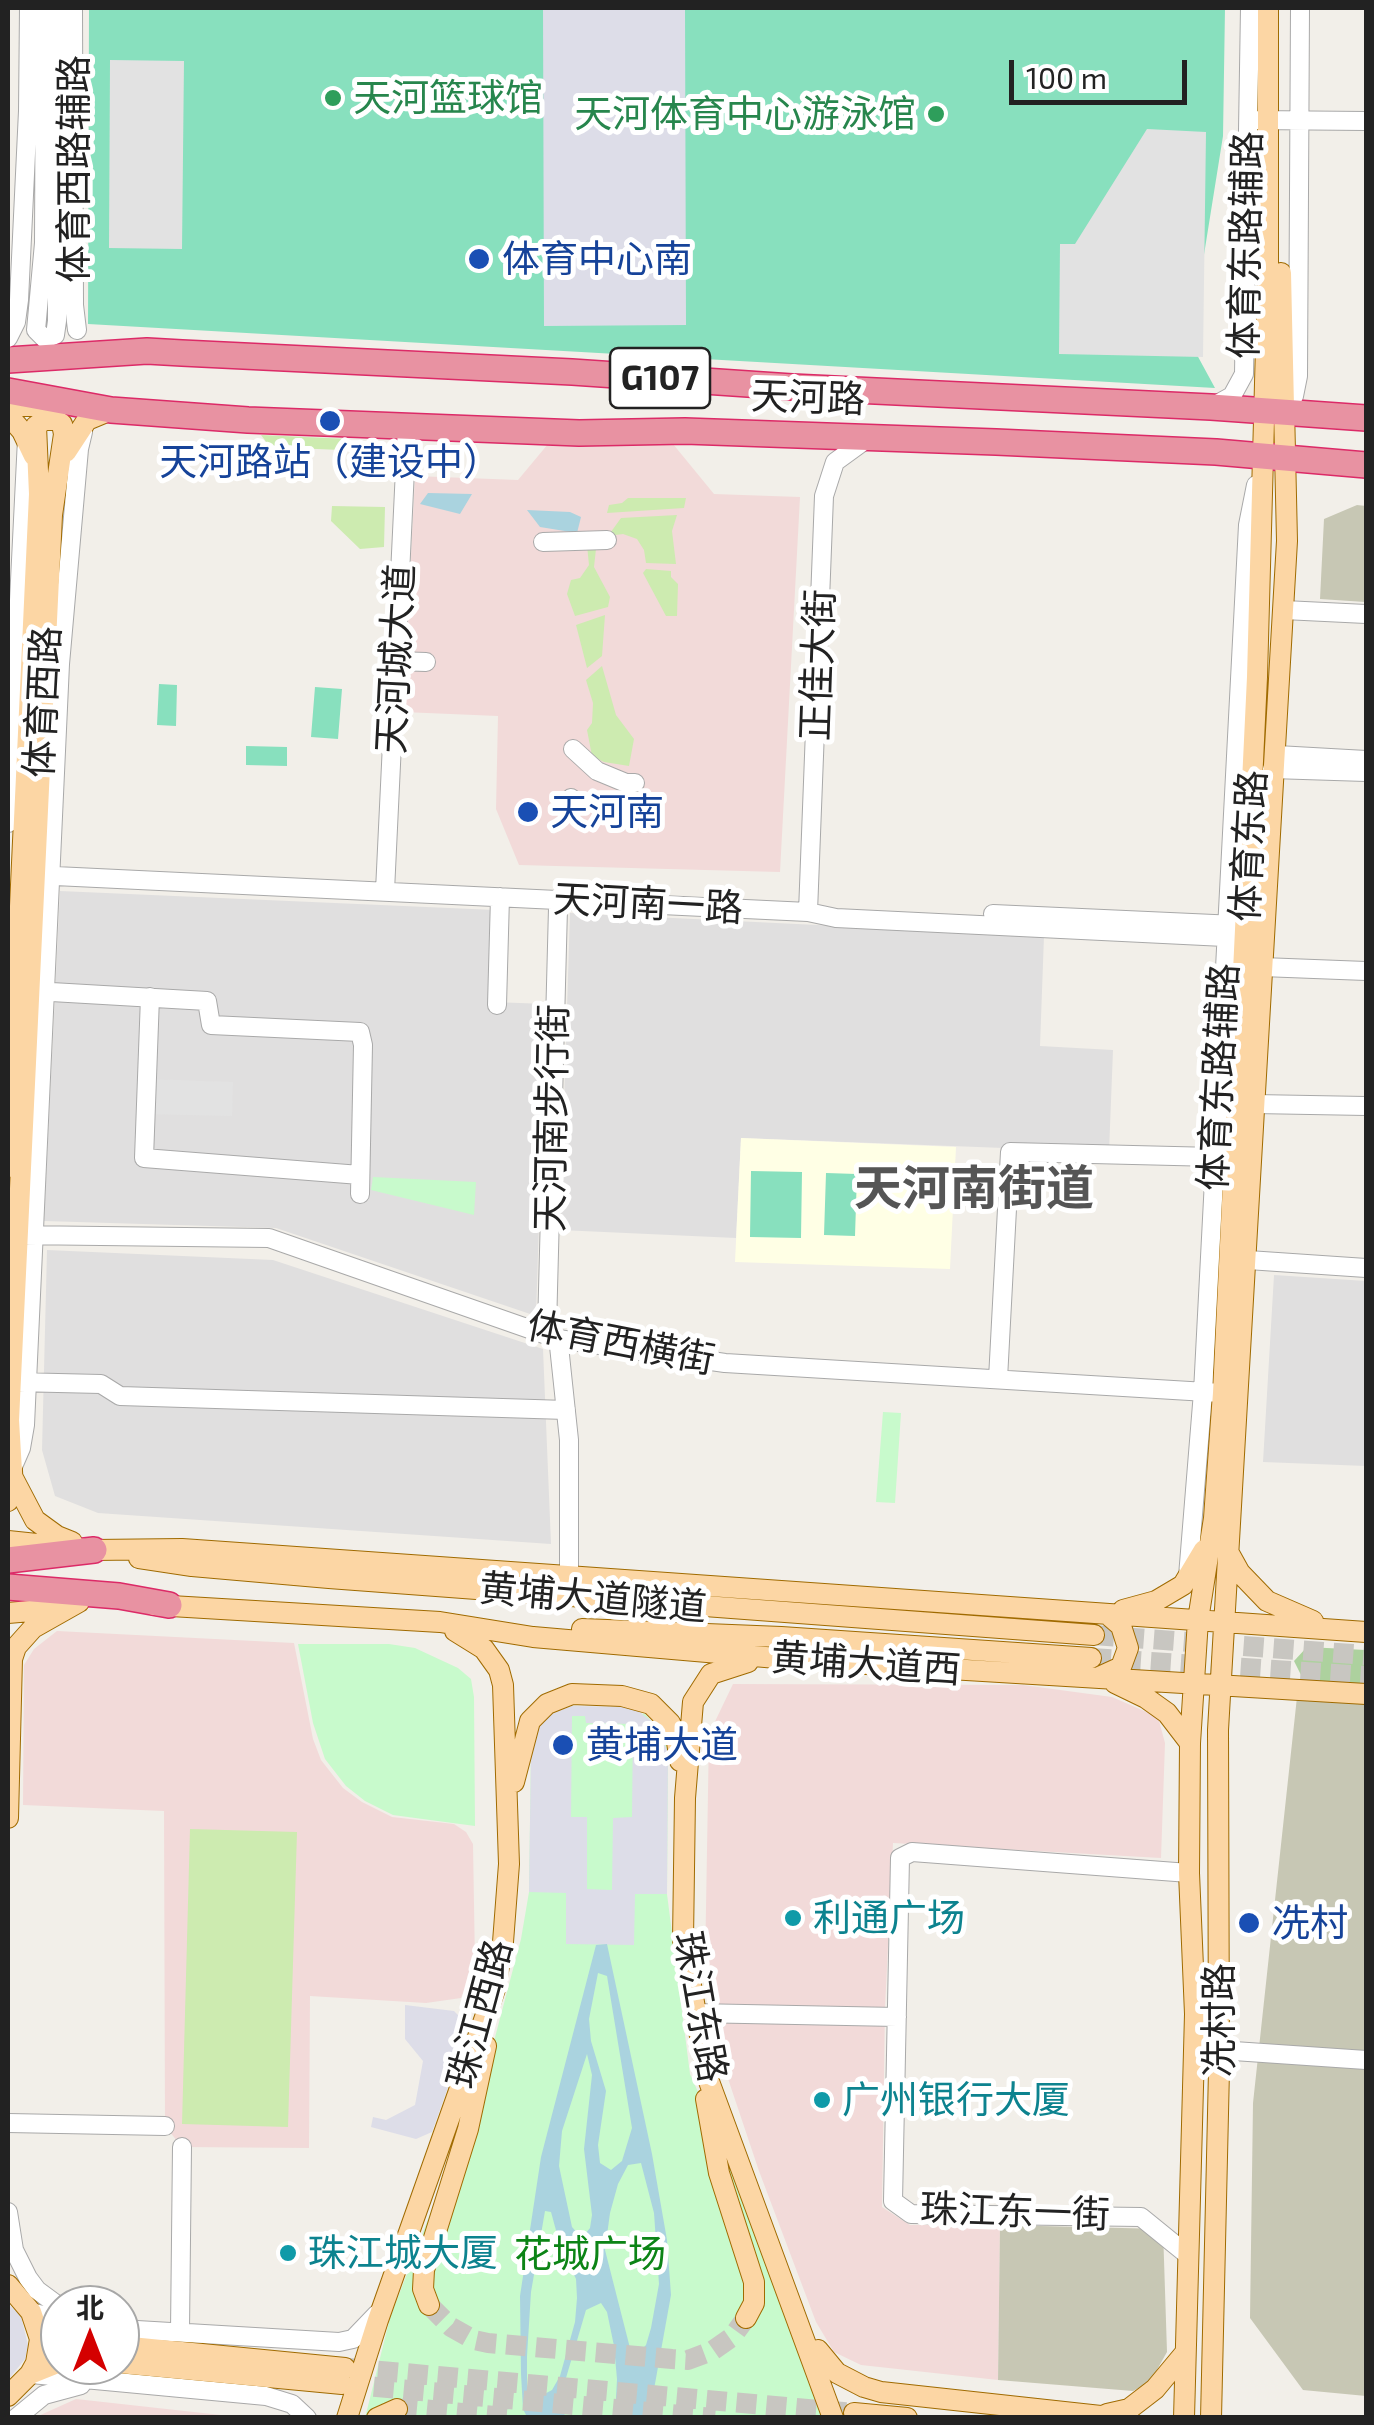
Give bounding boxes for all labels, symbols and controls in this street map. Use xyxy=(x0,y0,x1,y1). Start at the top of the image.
scale bar xyxy=(1014,40,1192,102)
street label: 体育西路辅路 xyxy=(51,55,97,283)
text: 100 m xyxy=(1026,59,1107,95)
place label: 天河篮球馆 xyxy=(353,75,543,121)
marker: 天河篮球馆 xyxy=(322,87,344,109)
place label: 天河体育中心游泳馆 xyxy=(574,91,916,137)
marker: 天河体育中心游泳馆 xyxy=(925,103,947,125)
street label: 体育东路辅路 xyxy=(1221,131,1271,359)
place label: 体育中心南 xyxy=(502,236,692,282)
marker: 体育中心南 xyxy=(466,246,492,272)
road number: G107 xyxy=(610,348,710,408)
street label: 天河路 xyxy=(750,373,866,423)
marker: 天河路站（建设中） xyxy=(317,408,343,434)
place label: 天河路站（建设中） xyxy=(159,439,501,485)
street label: 天河城大道 xyxy=(368,563,424,755)
street label: 正佳大街 xyxy=(793,588,843,742)
street label: 体育西路 xyxy=(16,625,70,779)
street label: 体育东路 xyxy=(1222,769,1276,923)
place label: 天河南 xyxy=(550,789,664,835)
marker: 天河南 xyxy=(515,799,541,825)
street label: 天河南一路 xyxy=(552,876,744,932)
street label: 体育东路辅路 xyxy=(1190,962,1248,1192)
street label: 天河南步行街 xyxy=(527,1004,577,1232)
district label: 天河南街道 xyxy=(854,1160,1094,1218)
street label: 体育西横街 xyxy=(523,1302,719,1384)
street label: 黄埔大道隧道 xyxy=(477,1565,709,1631)
street label: 黄埔大道西 xyxy=(770,1635,962,1693)
place label: 黄埔大道 xyxy=(586,1722,738,1768)
marker: 黄埔大道 xyxy=(550,1732,576,1758)
place label: 利通广场 xyxy=(813,1895,965,1941)
place label: 冼村 xyxy=(1272,1900,1348,1946)
marker: 利通广场 xyxy=(782,1907,804,1929)
marker: 冼村 xyxy=(1236,1910,1262,1936)
street label: 珠江东路 xyxy=(664,1928,736,2086)
street label: 珠江西路 xyxy=(438,1935,522,2093)
street label: 冼村路 xyxy=(1196,1963,1242,2077)
place label: 广州银行大厦 xyxy=(842,2077,1070,2123)
marker: 广州银行大厦 xyxy=(811,2089,833,2111)
street label: 珠江东一街 xyxy=(919,2186,1111,2238)
place label: 珠江城大厦 xyxy=(308,2230,498,2276)
park label: 花城广场 xyxy=(514,2231,666,2277)
marker: 珠江城大厦 xyxy=(277,2242,299,2264)
north arrow xyxy=(40,2285,140,2385)
text: 北 xyxy=(76,2290,104,2324)

